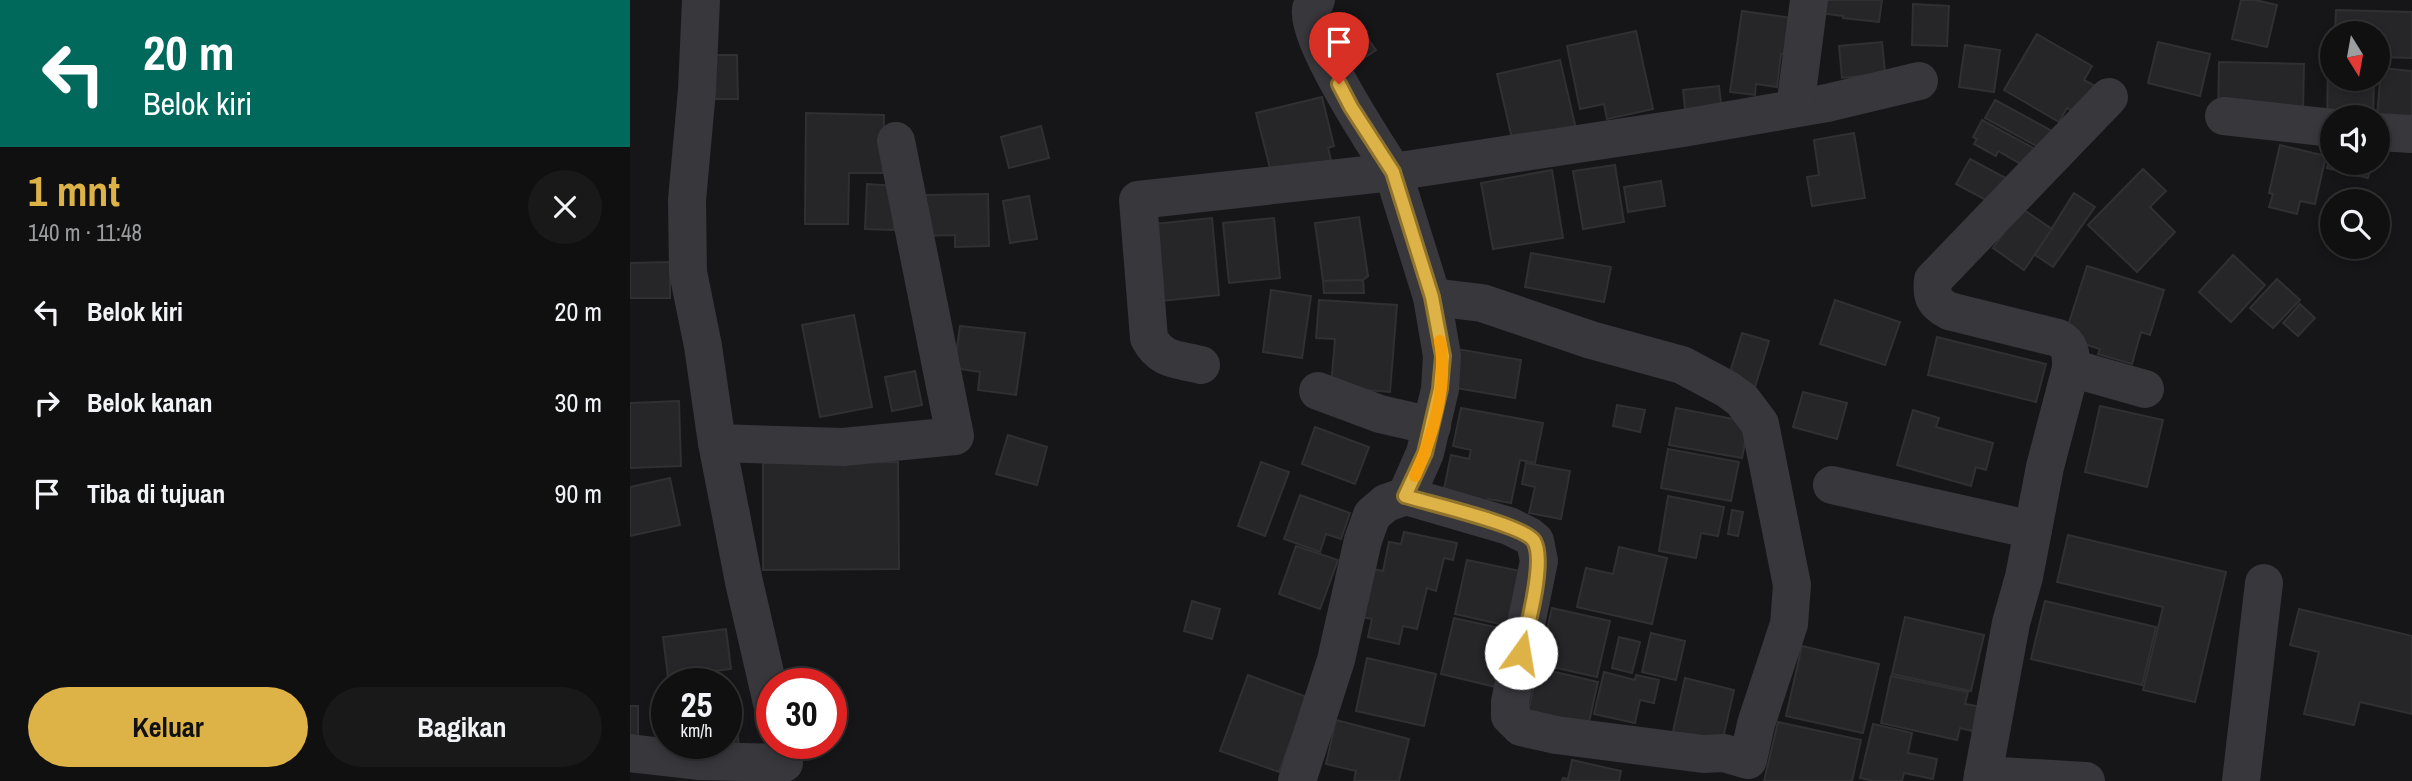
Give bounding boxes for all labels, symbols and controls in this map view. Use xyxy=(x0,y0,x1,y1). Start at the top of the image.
pin xyxy=(1309,12.0,1369,84)
text: 20 m xyxy=(143,19,235,85)
north arrow xyxy=(2320,21,2390,91)
map controls xyxy=(2320,21,2390,259)
icon: arrive xyxy=(1320,23,1358,61)
icon: left xyxy=(28,28,119,119)
text: Belok kiri xyxy=(143,82,252,125)
button: sound xyxy=(2320,105,2390,175)
text: 1 mnt xyxy=(28,163,120,219)
button: close xyxy=(528,170,602,244)
button: search xyxy=(2320,189,2390,259)
text: 140 m · 11:48 xyxy=(28,217,142,248)
icon: left xyxy=(28,293,66,331)
text: Belok kiri xyxy=(87,294,183,329)
text: 20 m xyxy=(555,294,602,329)
icon: right xyxy=(28,384,66,422)
text: Belok kanan xyxy=(87,385,213,420)
text: 30 m xyxy=(555,385,602,420)
icon: arrive xyxy=(28,475,66,513)
text: Tiba di tujuan xyxy=(87,476,225,511)
text: 90 m xyxy=(555,476,602,511)
position arrow xyxy=(1484,616,1558,690)
speed limit sign: 30 xyxy=(756,668,847,759)
text: 25 xyxy=(681,681,712,728)
button: Keluar xyxy=(28,687,308,767)
button: Bagikan xyxy=(322,687,602,767)
text: km/h xyxy=(681,718,713,743)

